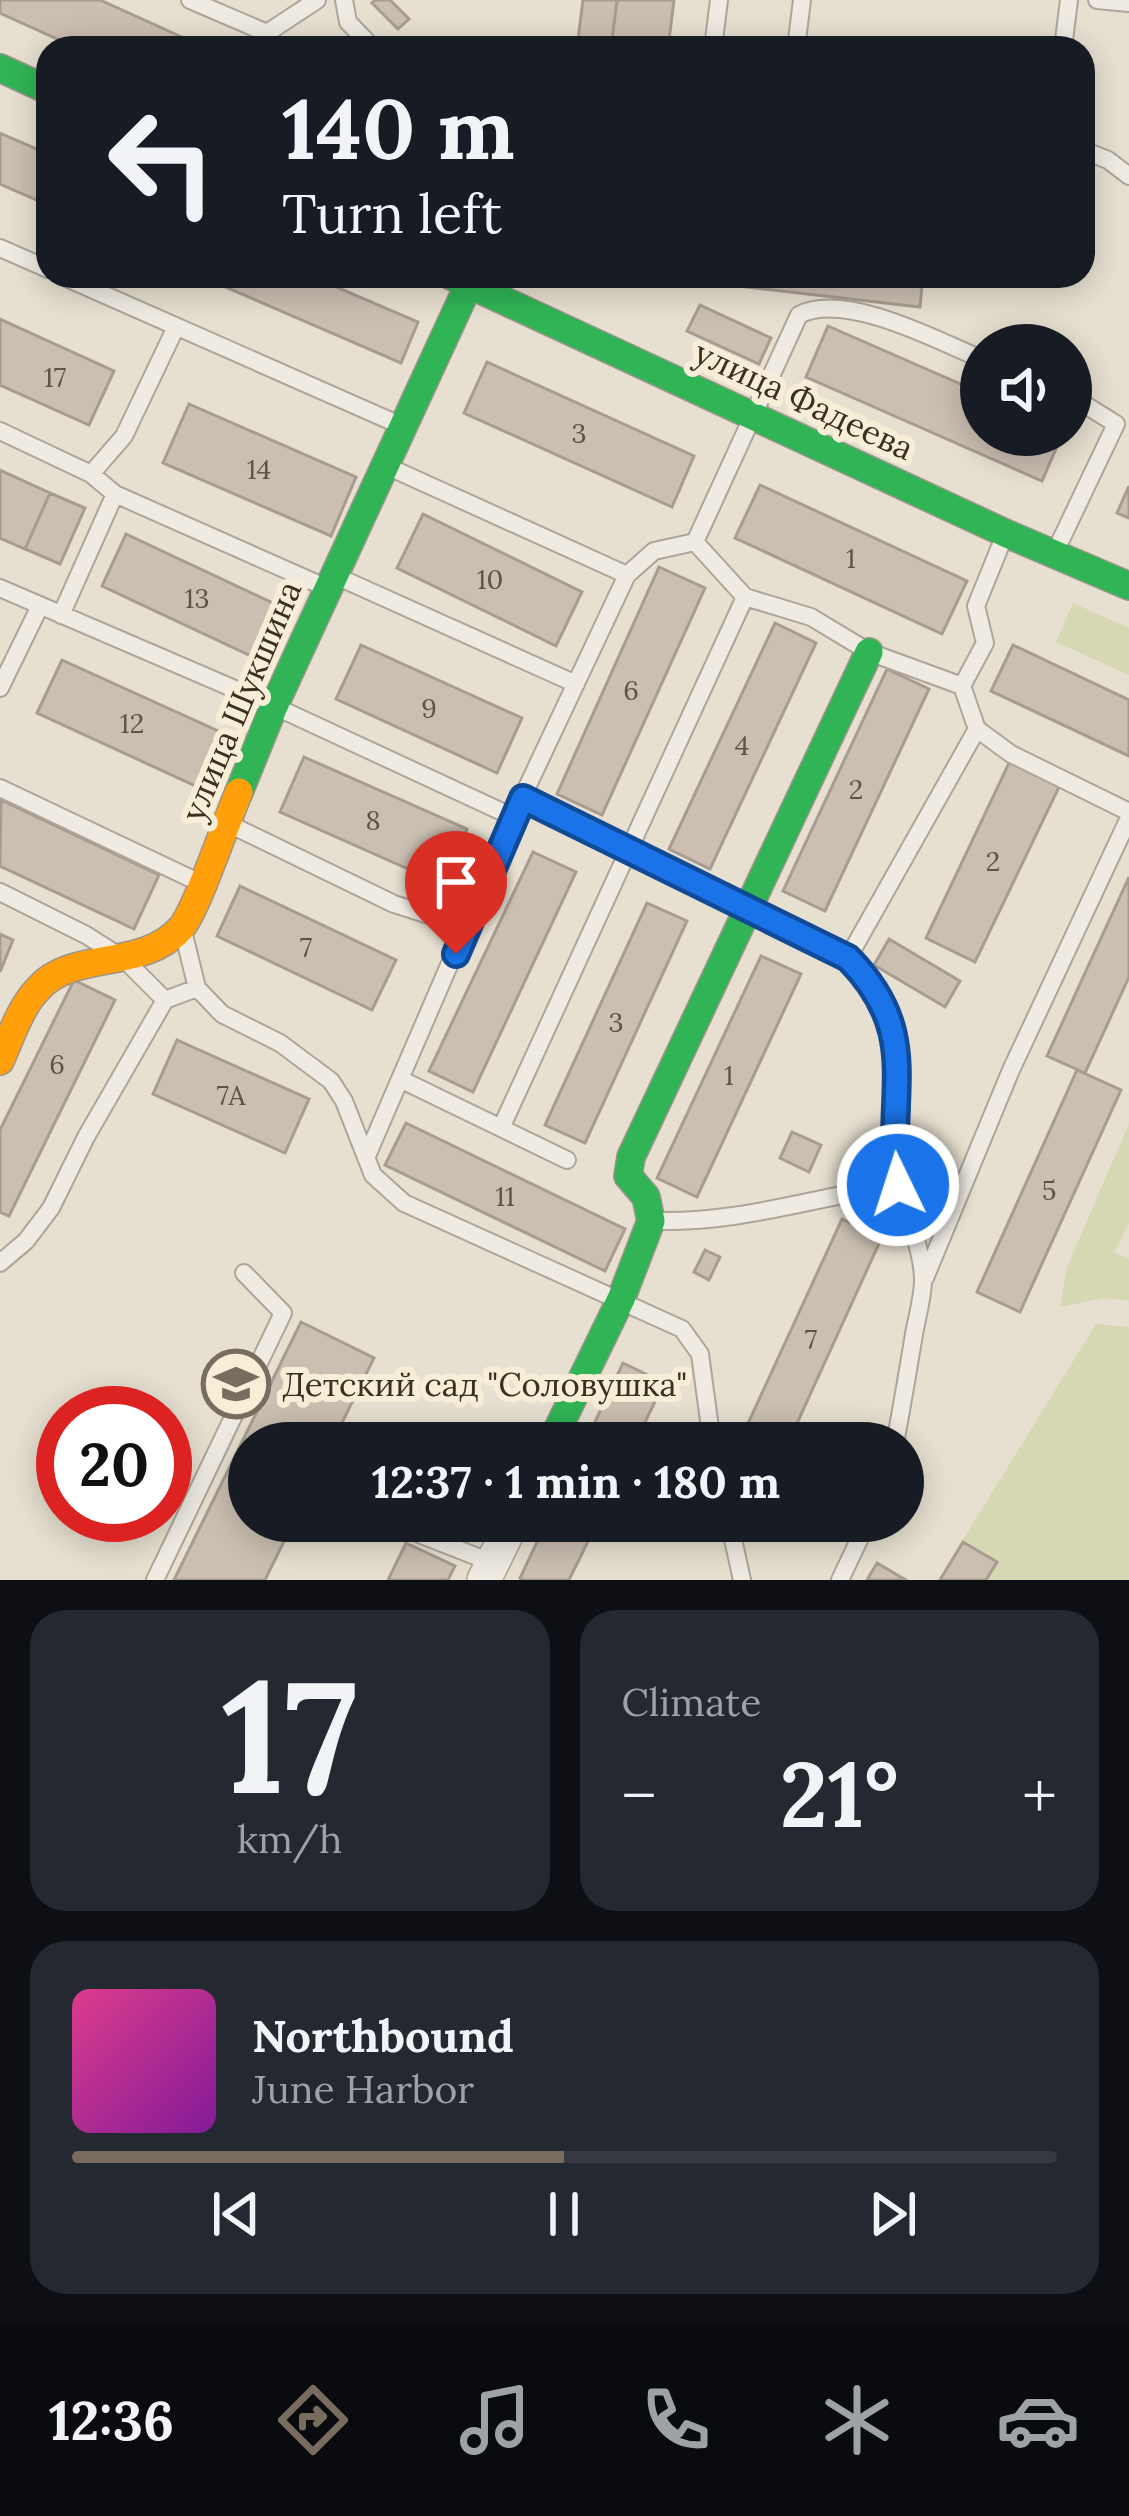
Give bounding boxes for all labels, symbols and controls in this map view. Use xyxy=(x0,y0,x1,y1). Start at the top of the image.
text: 140 m xyxy=(282,74,515,182)
icon: left xyxy=(84,84,240,240)
text: Turn left xyxy=(282,179,502,248)
map controls xyxy=(960,324,1092,456)
button: sound xyxy=(960,324,1092,456)
street label: улица Фадеева xyxy=(688,331,920,469)
house number: 17 xyxy=(44,360,66,394)
house number: 3 xyxy=(571,416,587,450)
house number: 14 xyxy=(247,452,271,486)
house number: 1 xyxy=(846,541,856,575)
house number: 10 xyxy=(477,562,503,596)
street label: улица Шукшина xyxy=(171,575,311,827)
house number: 13 xyxy=(185,581,209,615)
house number: 6 xyxy=(623,673,639,707)
house number: 9 xyxy=(421,691,437,725)
house number: 12 xyxy=(120,706,144,740)
house number: 4 xyxy=(735,728,749,762)
house number: 2 xyxy=(849,772,863,806)
house number: 8 xyxy=(365,803,381,837)
pin xyxy=(405,831,507,954)
house number: 2 xyxy=(986,844,1000,878)
icon: arrive xyxy=(423,849,489,915)
house number: 7 xyxy=(300,930,312,964)
house number: 3 xyxy=(608,1005,624,1039)
house number: 6 xyxy=(49,1047,65,1081)
house number: 1 xyxy=(724,1058,734,1092)
house number: 7А xyxy=(217,1078,246,1112)
position arrow xyxy=(835,1122,961,1248)
house number: 5 xyxy=(1042,1173,1056,1207)
house number: 11 xyxy=(495,1179,515,1213)
house number: 7 xyxy=(805,1322,817,1356)
school or university icon: Детский сад "Соловушка" xyxy=(201,1349,271,1419)
place label: Детский сад "Соловушка" xyxy=(282,1363,688,1405)
speed limit sign: 20 xyxy=(36,1386,192,1542)
text: 12:37 · 1 min · 180 m xyxy=(372,1453,780,1510)
text: 17 xyxy=(222,1636,358,1836)
text: Climate xyxy=(622,1677,761,1727)
text: 21° xyxy=(780,1736,899,1852)
text: − xyxy=(622,1753,656,1837)
text: + xyxy=(1022,1753,1057,1837)
text: km/h xyxy=(237,1814,342,1864)
text: Northbound xyxy=(252,2007,514,2064)
text: June Harbor xyxy=(252,2064,474,2114)
icon: previous xyxy=(203,2181,269,2247)
icon: pause xyxy=(531,2181,597,2247)
icon: next xyxy=(860,2181,926,2247)
icon: directions xyxy=(271,2378,355,2462)
icon: music xyxy=(453,2378,537,2462)
icon: phone xyxy=(634,2378,718,2462)
icon: climate xyxy=(815,2378,899,2462)
icon: car xyxy=(996,2378,1080,2462)
text: 12:36 xyxy=(49,2386,174,2455)

